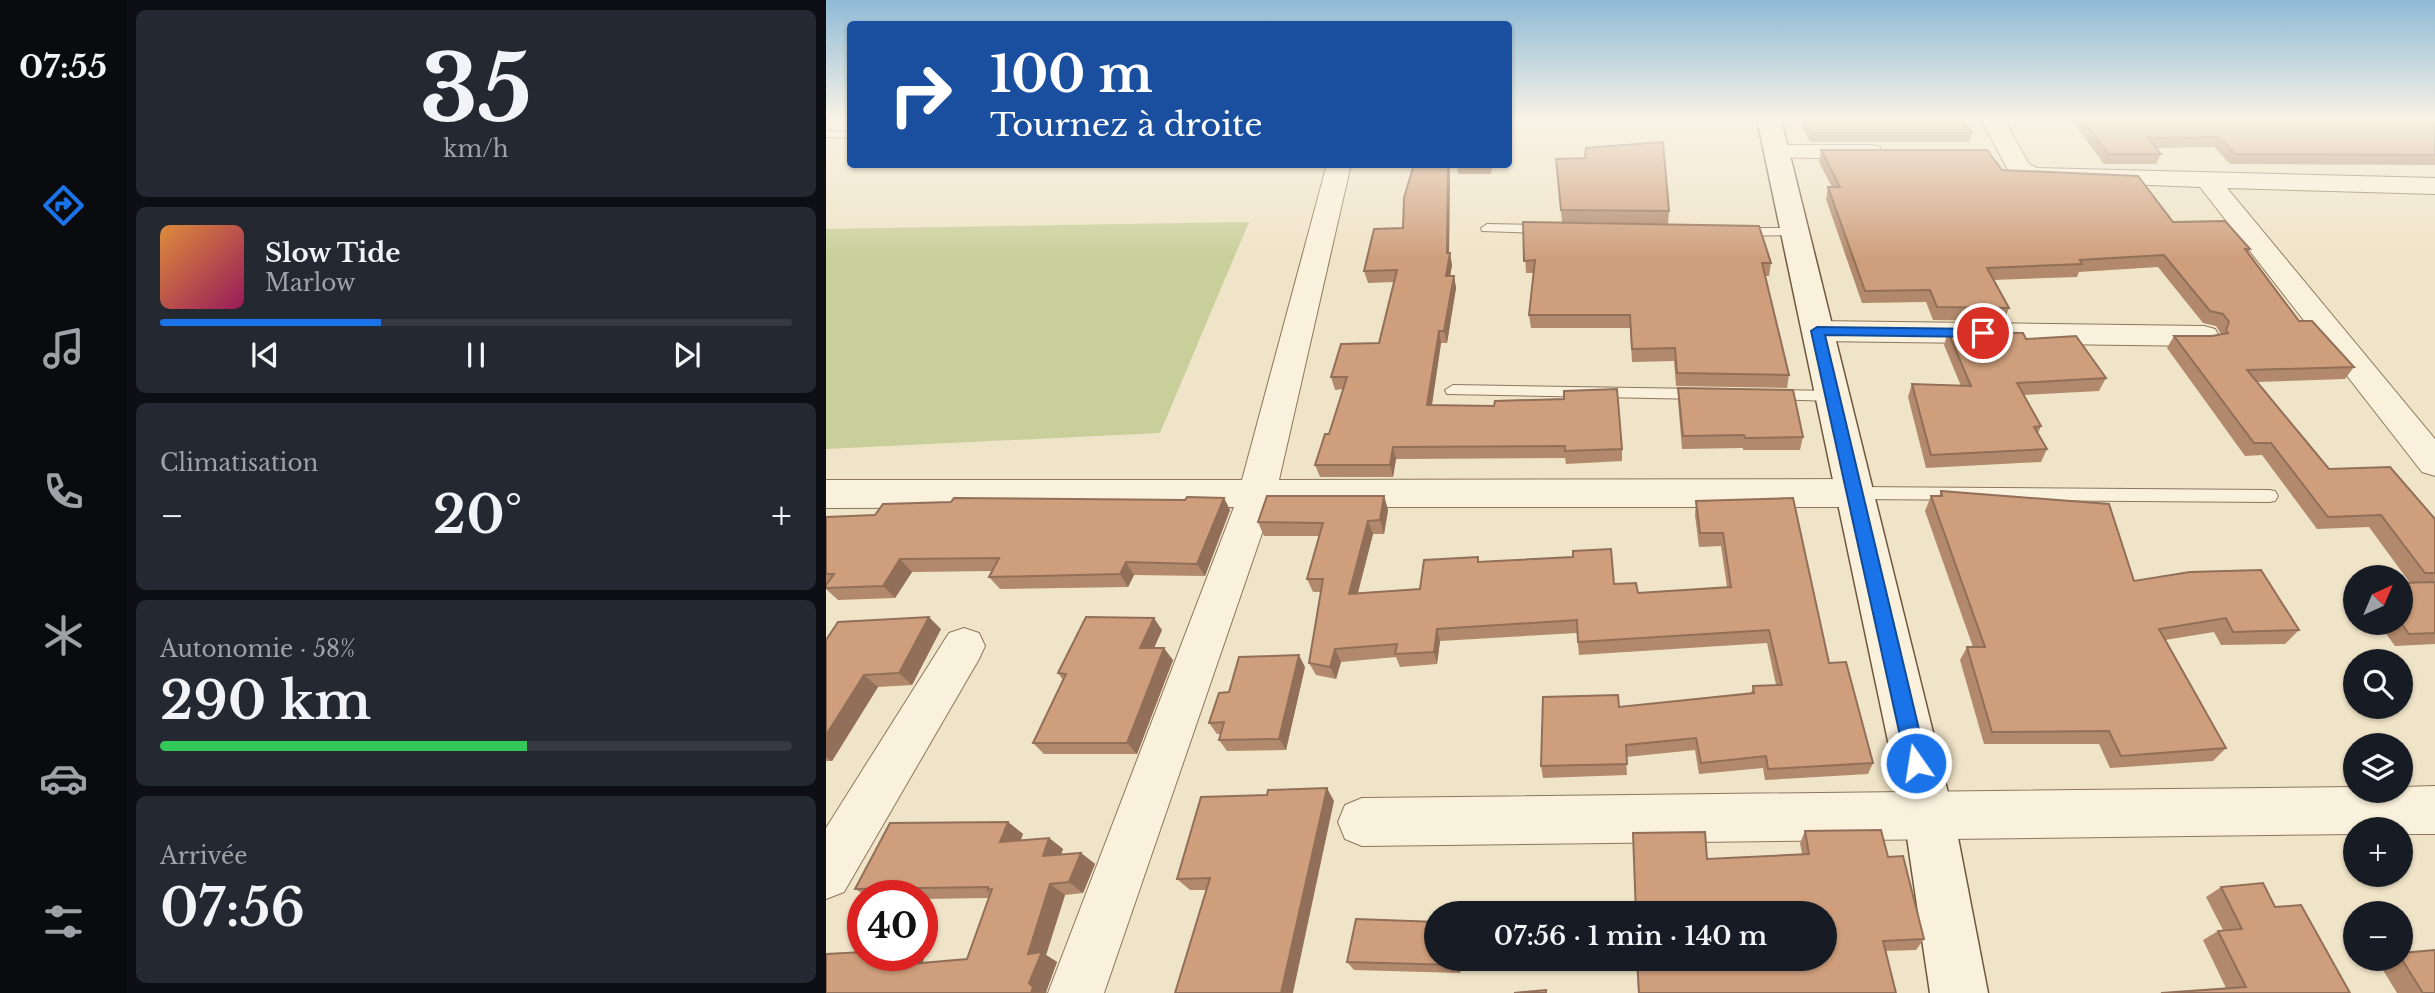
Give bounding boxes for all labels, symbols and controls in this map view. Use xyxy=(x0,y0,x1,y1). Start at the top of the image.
text: 35 xyxy=(420,33,532,146)
text: 100 m xyxy=(990,44,1153,105)
text: 07:55 xyxy=(19,47,107,87)
icon: right xyxy=(875,49,966,140)
text: Tournez à droite xyxy=(990,105,1263,145)
text: km/h xyxy=(443,135,509,163)
icon: directions xyxy=(39,181,88,230)
text: Slow Tide xyxy=(265,237,401,269)
text: Marlow xyxy=(265,269,355,297)
pin xyxy=(1953,303,2013,363)
icon: arrive xyxy=(1964,314,2002,352)
icon: music xyxy=(39,324,88,373)
icon: previous xyxy=(246,336,284,374)
icon: pause xyxy=(457,336,495,374)
icon: next xyxy=(668,336,706,374)
text: Climatisation xyxy=(160,449,318,477)
icon: phone xyxy=(39,467,88,516)
text: 20° xyxy=(433,483,522,547)
text: − xyxy=(160,492,184,539)
text: + xyxy=(771,492,792,539)
north arrow xyxy=(2343,565,2413,635)
map controls xyxy=(2343,565,2413,971)
icon: climate xyxy=(39,611,88,660)
text: Autonomie · 58% xyxy=(160,635,355,663)
button: search xyxy=(2343,649,2413,719)
text: 290 km xyxy=(160,669,371,733)
position arrow xyxy=(1879,726,1953,800)
button: layers xyxy=(2343,733,2413,803)
icon: car xyxy=(39,754,88,803)
button: + xyxy=(2343,817,2413,887)
text: Arrivée xyxy=(160,842,247,870)
text: 07:56 xyxy=(160,876,305,940)
speed limit sign: 40 xyxy=(847,880,938,971)
icon: filters xyxy=(39,897,88,946)
button: − xyxy=(2343,901,2413,971)
text: 07:56 · 1 min · 140 m xyxy=(1494,920,1767,952)

